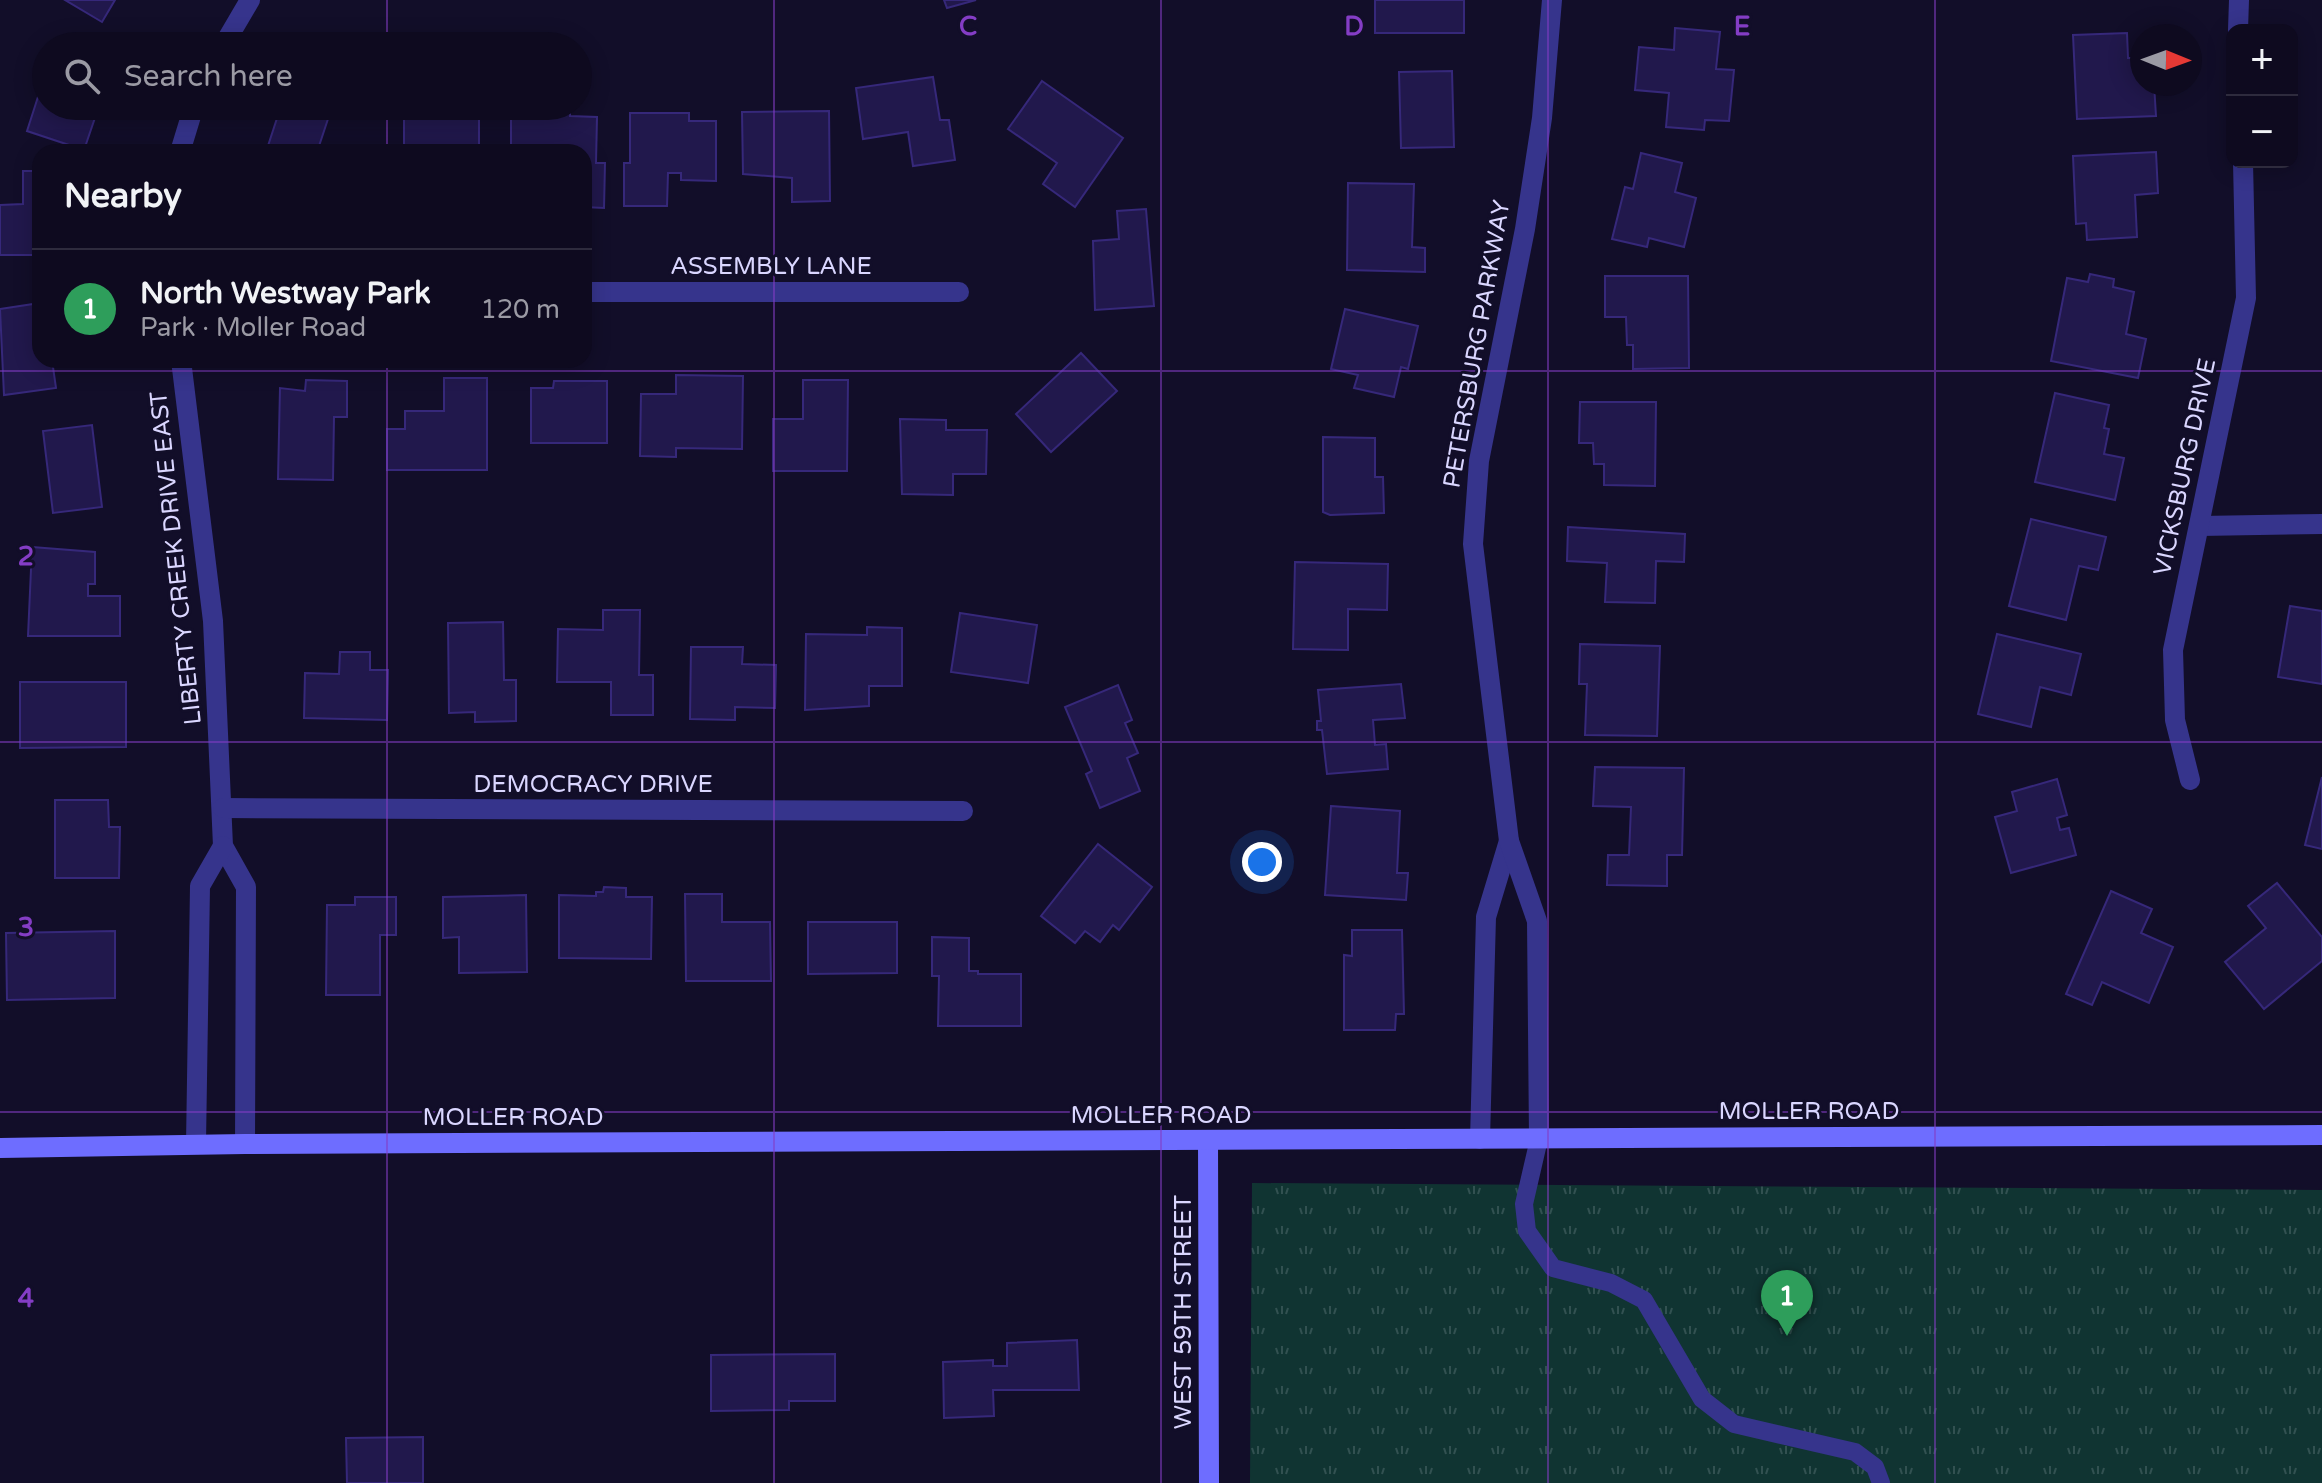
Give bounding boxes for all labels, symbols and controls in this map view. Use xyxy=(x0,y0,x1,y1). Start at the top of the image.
text: C xyxy=(959,11,977,42)
text: D xyxy=(1344,11,1364,42)
text: E xyxy=(1734,11,1750,42)
north arrow xyxy=(2130,24,2202,96)
map controls xyxy=(2226,24,2298,168)
button: + xyxy=(2226,24,2298,96)
search box xyxy=(32,32,592,120)
icon: search xyxy=(60,54,104,98)
text: Search here xyxy=(124,58,293,95)
button: − xyxy=(2226,96,2298,168)
text: Nearby xyxy=(64,176,182,217)
street label: PETERSBURG PARKWAY xyxy=(1437,198,1517,490)
street label: ASSEMBLY LANE xyxy=(670,252,872,281)
text: North Westway Park xyxy=(140,275,431,312)
text: 1 xyxy=(82,294,98,325)
text: 120 m xyxy=(480,294,560,325)
text: Park · Moller Road xyxy=(140,312,366,343)
street label: VICKSBURG DRIVE xyxy=(2148,356,2222,578)
street label: LIBERTY CREEK DRIVE EAST xyxy=(144,389,208,726)
text: 2 xyxy=(18,541,34,572)
street label: DEMOCRACY DRIVE xyxy=(473,770,713,799)
your location xyxy=(1242,842,1282,882)
text: 3 xyxy=(18,912,34,943)
street label: MOLLER ROAD xyxy=(1718,1097,1900,1126)
street label: MOLLER ROAD xyxy=(1070,1101,1252,1130)
street label: MOLLER ROAD xyxy=(422,1103,604,1132)
street label: WEST 59TH STREET xyxy=(1169,1194,1198,1429)
pin: 1 xyxy=(1761,1270,1813,1336)
text: 4 xyxy=(18,1283,34,1314)

